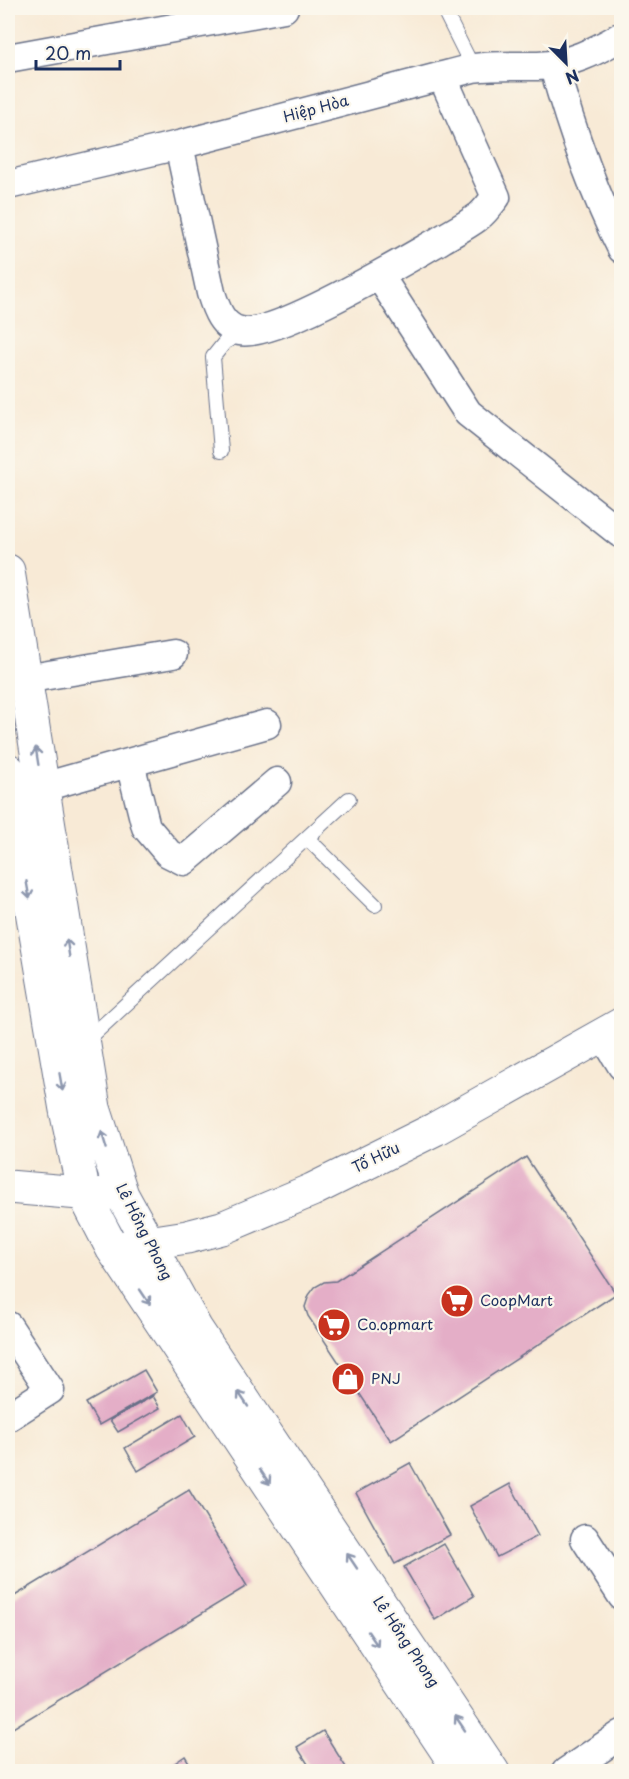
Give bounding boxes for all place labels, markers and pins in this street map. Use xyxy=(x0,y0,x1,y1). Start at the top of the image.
supermarket icon: CoopMart xyxy=(439,1283,475,1319)
place label: CoopMart xyxy=(480,1288,553,1311)
supermarket icon: Co.opmart xyxy=(316,1307,352,1343)
place label: Co.opmart xyxy=(357,1312,433,1335)
shop icon: PNJ xyxy=(330,1361,366,1397)
place label: PNJ xyxy=(371,1366,401,1389)

